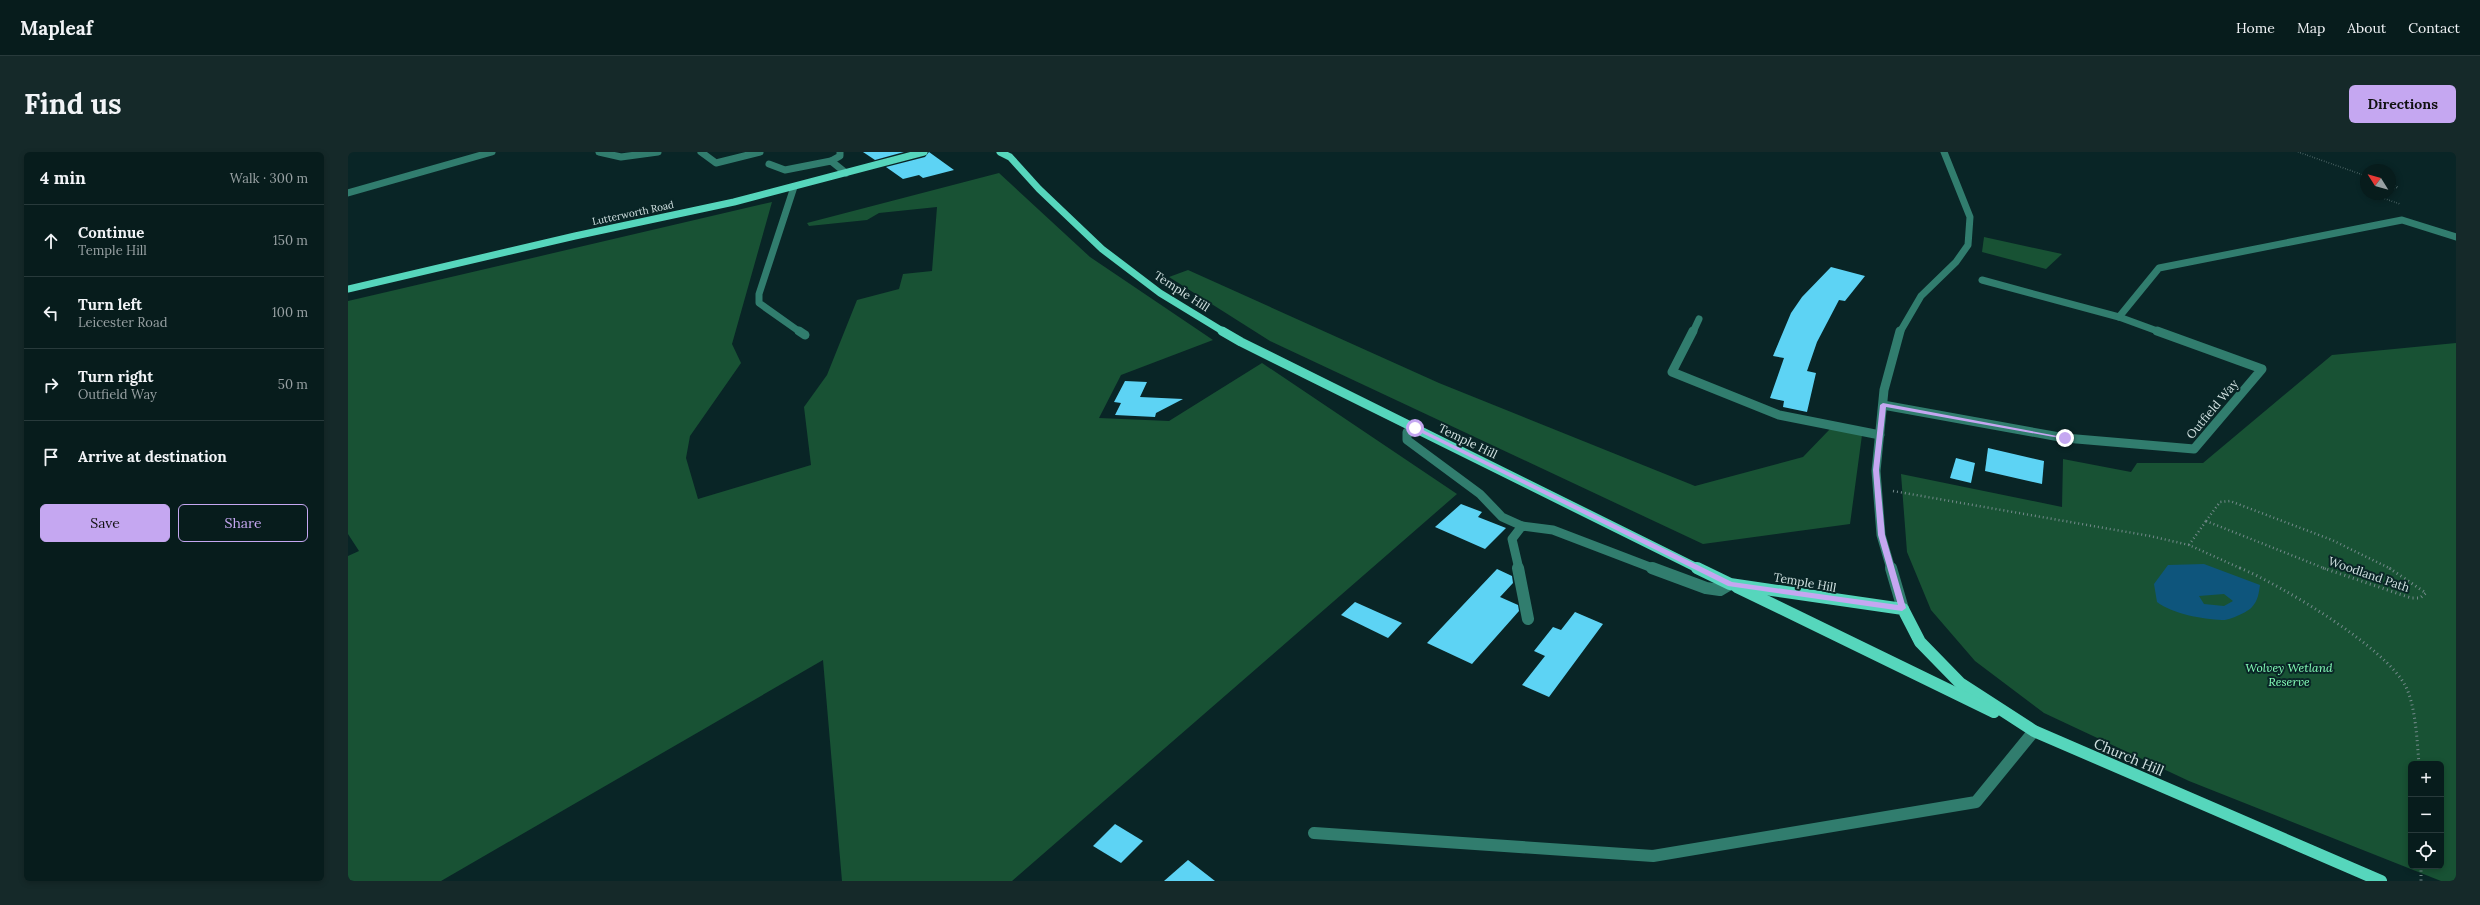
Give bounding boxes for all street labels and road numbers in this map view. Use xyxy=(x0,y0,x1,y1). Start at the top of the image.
street label: Lutterworth Road xyxy=(591,198,675,228)
street label: Temple Hill xyxy=(1151,267,1213,315)
street label: Outfield Way xyxy=(2183,376,2242,442)
street label: Temple Hill xyxy=(1436,420,1500,462)
street label: Woodland Path xyxy=(2326,553,2412,595)
street label: Temple Hill xyxy=(1772,569,1838,595)
street label: Church Hill xyxy=(2091,734,2167,780)

